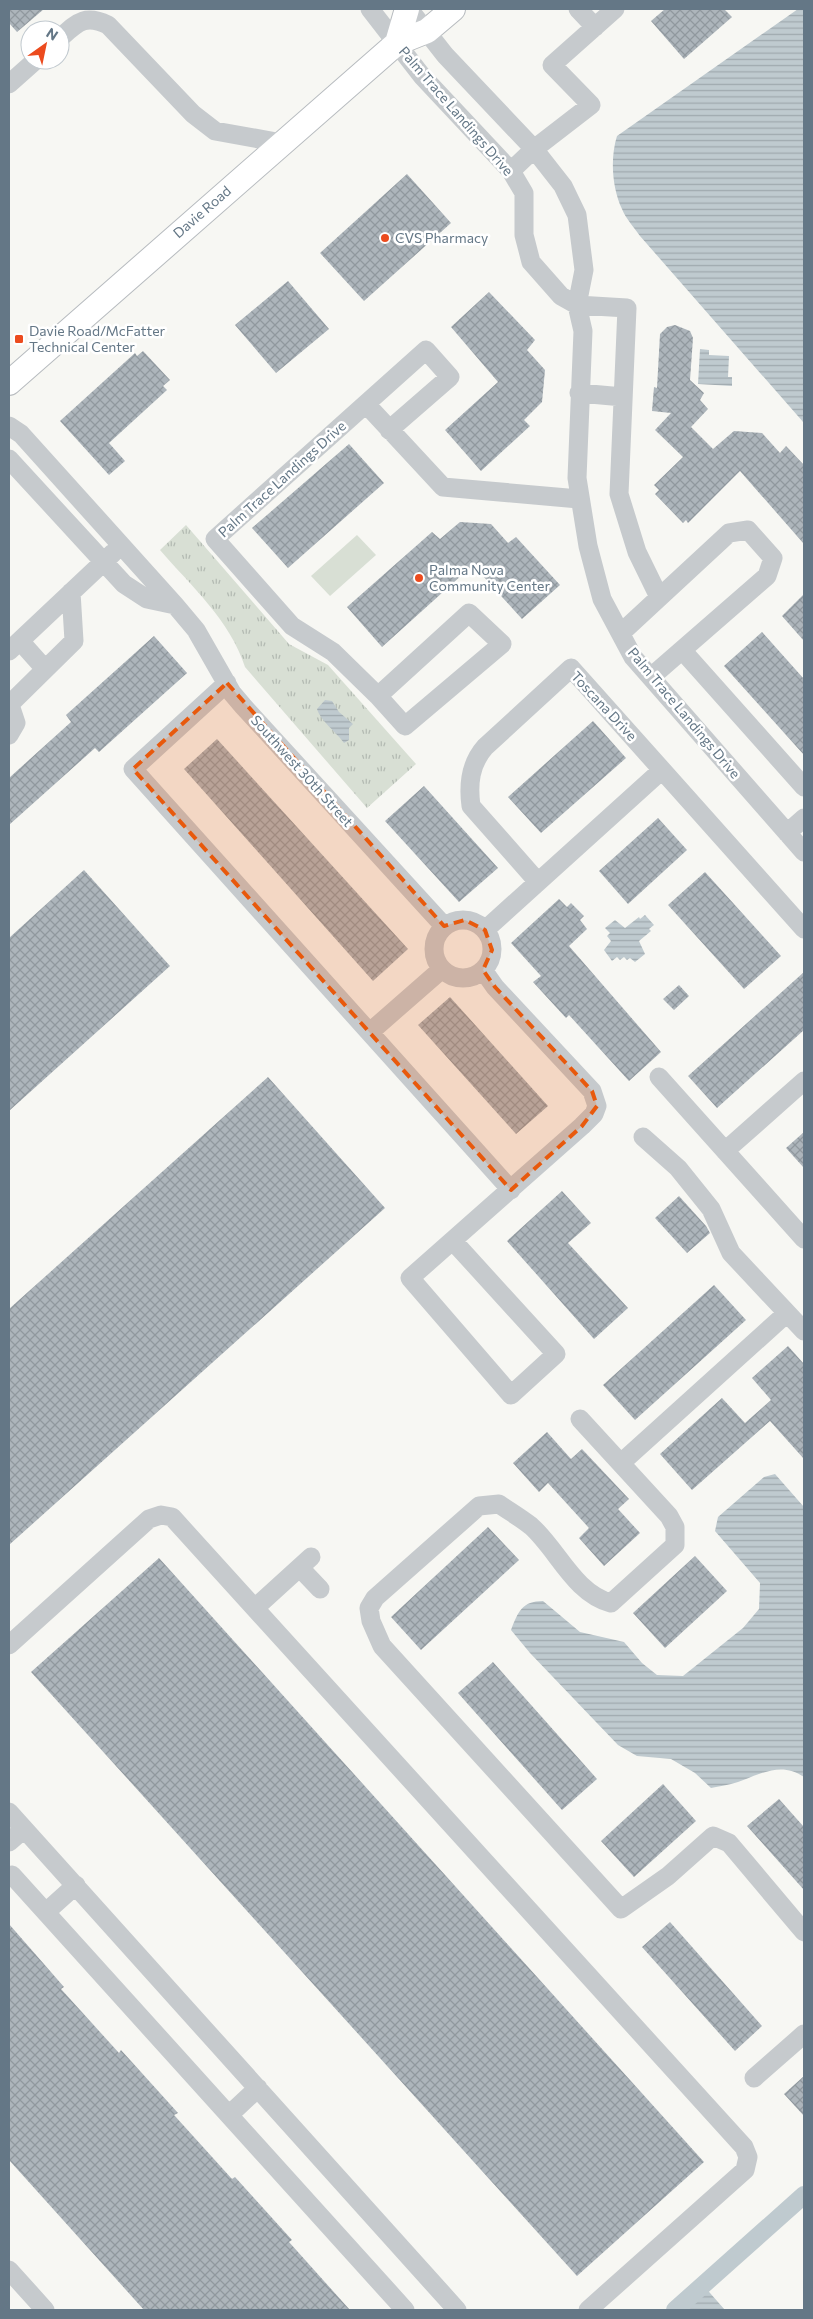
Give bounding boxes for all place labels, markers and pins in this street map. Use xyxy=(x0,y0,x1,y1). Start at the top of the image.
place label: CVS Pharmacy xyxy=(395,229,488,246)
marker: CVS Pharmacy xyxy=(379,232,391,244)
place label: Davie Road/McFatter Technical Center xyxy=(29,322,166,355)
marker: Davie Road/McFatter Technical Center xyxy=(13,333,25,345)
place label: Palma Nova Community Center xyxy=(429,561,551,594)
marker: Palma Nova Community Center xyxy=(413,572,425,584)

